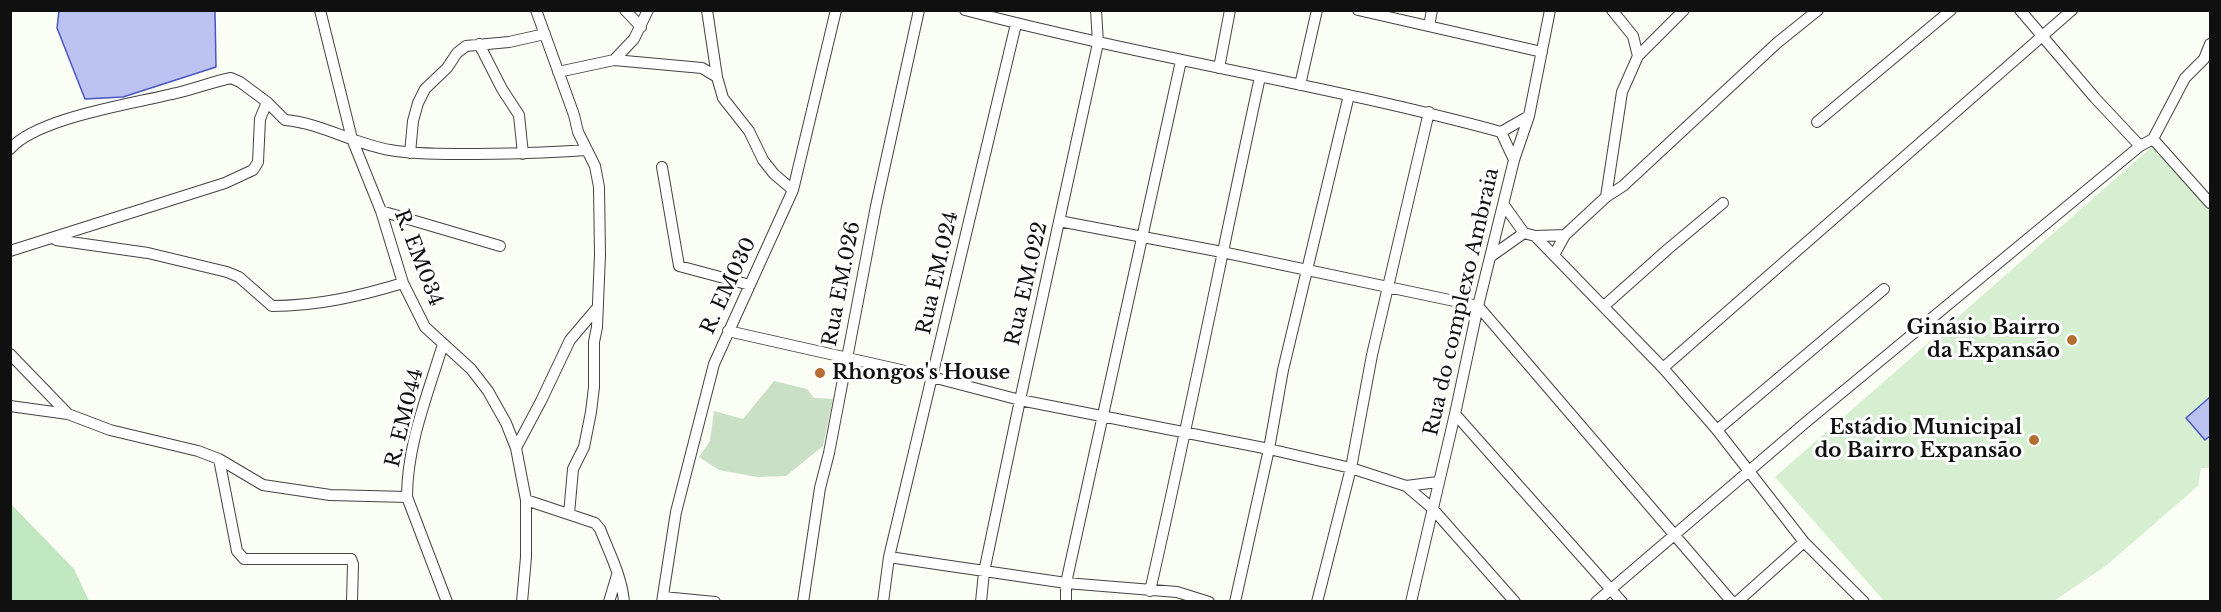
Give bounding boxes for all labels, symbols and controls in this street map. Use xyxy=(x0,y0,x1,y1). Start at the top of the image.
street label: Rua do complexo Ambraia xyxy=(1419,166,1505,438)
street label: R. EM034 xyxy=(389,206,447,310)
street label: Rua EM.024 xyxy=(912,209,964,337)
street label: Rua EM.026 xyxy=(818,220,866,348)
street label: Rua EM.022 xyxy=(1001,220,1053,348)
street label: R. EM030 xyxy=(696,234,762,338)
place label: Ginásio Bairro da Expansão xyxy=(1907,316,2060,363)
marker: Ginásio Bairro da Expansão xyxy=(2065,333,2079,347)
place label: Rhongos's House xyxy=(832,361,1010,385)
street label: R. EM044 xyxy=(381,366,429,470)
marker: Rhongos's House xyxy=(813,366,827,380)
place label: Estádio Municipal do Bairro Expansão xyxy=(1814,416,2022,463)
marker: Estádio Municipal do Bairro Expansão xyxy=(2027,433,2041,447)

